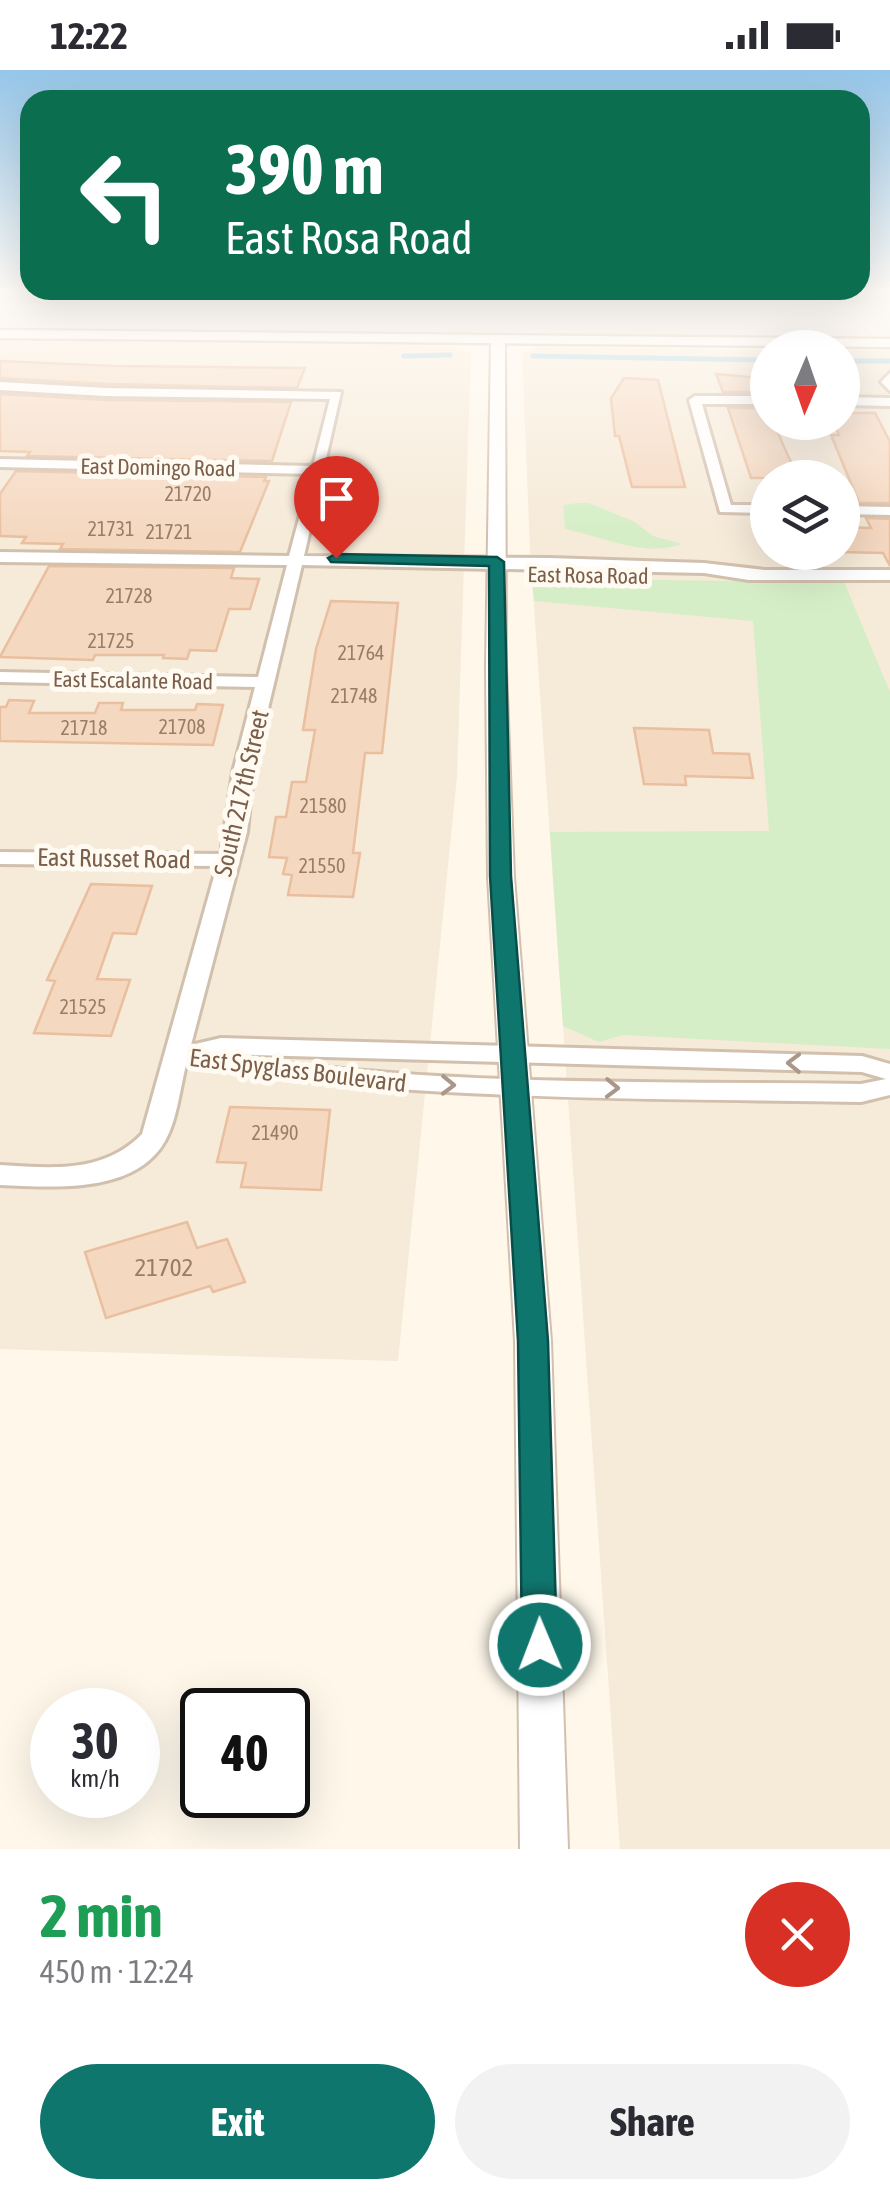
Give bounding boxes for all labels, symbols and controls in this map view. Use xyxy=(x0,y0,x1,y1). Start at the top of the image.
text: 12:22 xyxy=(50,14,128,57)
text: 390 m xyxy=(225,129,384,209)
icon: left xyxy=(60,130,190,260)
text: East Rosa Road xyxy=(225,212,473,264)
north arrow xyxy=(750,330,860,440)
map controls xyxy=(750,330,860,570)
street label: East Domingo Road xyxy=(80,453,236,481)
pin xyxy=(294,456,379,559)
button: layers xyxy=(750,460,860,570)
icon: arrive xyxy=(309,471,364,526)
house number: 21720 xyxy=(165,482,212,505)
house number: 21731 xyxy=(88,517,135,540)
house number: 21721 xyxy=(146,520,193,543)
street label: East Rosa Road xyxy=(527,561,649,589)
house number: 21728 xyxy=(106,584,153,607)
house number: 21725 xyxy=(88,629,135,652)
house number: 21764 xyxy=(338,641,385,664)
street label: East Escalante Road xyxy=(53,666,213,694)
house number: 21748 xyxy=(331,684,378,707)
street label: South 217th Street xyxy=(208,707,274,879)
house number: 21708 xyxy=(159,715,206,738)
house number: 21718 xyxy=(61,716,108,739)
house number: 21580 xyxy=(300,794,347,817)
street label: East Russet Road xyxy=(37,843,191,873)
house number: 21550 xyxy=(299,854,346,877)
house number: 21525 xyxy=(60,995,107,1018)
street label: East Spyglass Boulevard xyxy=(188,1043,408,1097)
one-way arrow xyxy=(785,1052,801,1073)
one-way arrow xyxy=(440,1074,456,1095)
one-way arrow xyxy=(604,1077,620,1099)
house number: 21490 xyxy=(252,1121,299,1144)
house number: 21702 xyxy=(135,1253,193,1281)
position arrow xyxy=(488,1593,592,1697)
speed limit sign: 40 xyxy=(180,1688,310,1818)
text: 30 xyxy=(71,1712,118,1770)
text: km/h xyxy=(70,1764,120,1792)
text: 2 min xyxy=(40,1881,163,1950)
button: close xyxy=(745,1882,850,1987)
text: 450 m · 12:24 xyxy=(40,1953,194,1990)
button: Exit xyxy=(40,2064,435,2179)
button: Share xyxy=(455,2064,850,2179)

